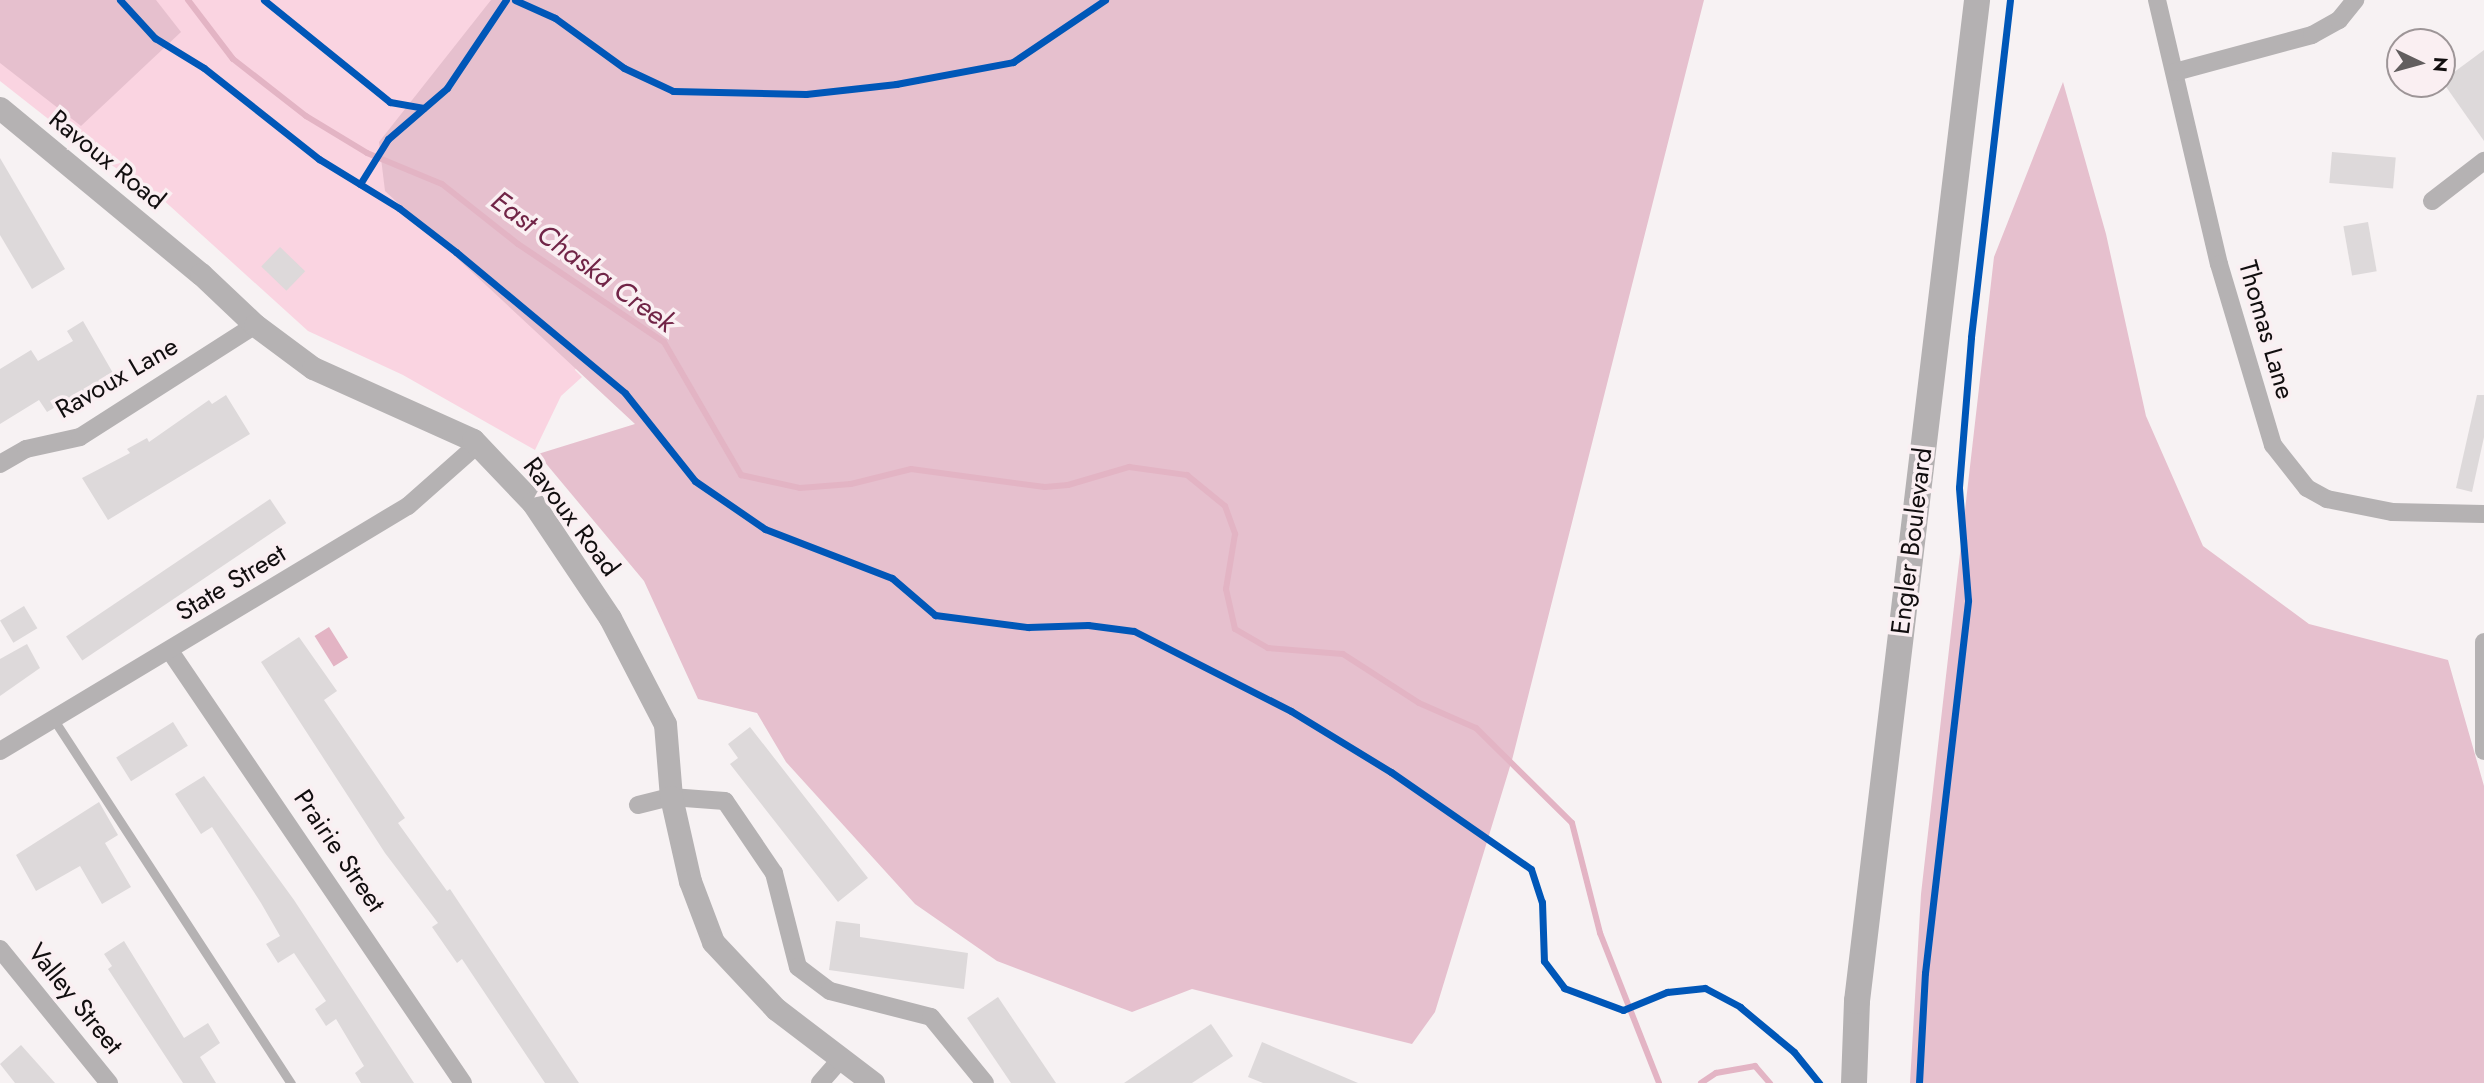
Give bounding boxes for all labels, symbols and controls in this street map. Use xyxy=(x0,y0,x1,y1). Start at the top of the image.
north arrow xyxy=(2386,28,2456,98)
text: N xyxy=(2426,56,2455,73)
street label: Ravoux Road xyxy=(43,104,171,216)
water label: East Chaska Creek xyxy=(485,184,681,340)
street label: Thomas Lane xyxy=(2231,257,2301,403)
street label: Ravoux Lane xyxy=(50,331,184,425)
street label: Engler Boulevard xyxy=(1885,446,1939,636)
street label: Ravoux Road xyxy=(516,451,626,583)
street label: State Street xyxy=(170,538,292,628)
street label: Prairie Street xyxy=(287,784,391,918)
street label: Valley Street xyxy=(21,937,129,1061)

